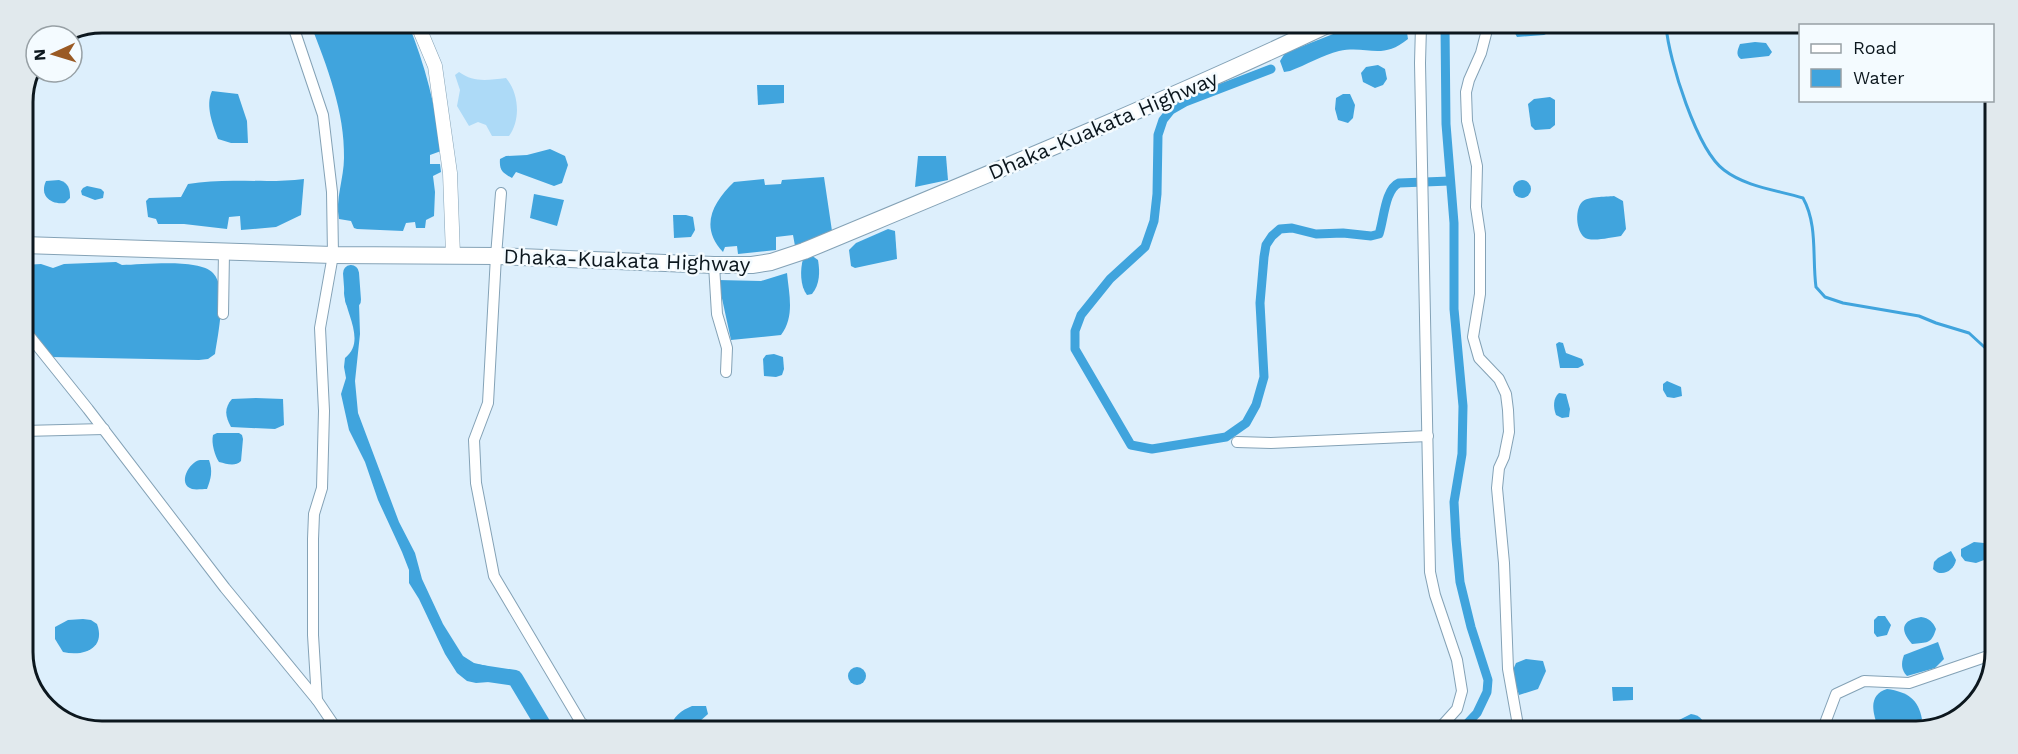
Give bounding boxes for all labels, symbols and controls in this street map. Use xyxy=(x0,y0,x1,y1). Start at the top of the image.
north arrow xyxy=(24,24,84,84)
legend xyxy=(1799,24,1994,102)
text: Road xyxy=(1853,37,1897,58)
text: N xyxy=(30,48,49,62)
street label: Dhaka-Kuakata Highway xyxy=(984,65,1222,185)
text: Water xyxy=(1853,67,1905,88)
street label: Dhaka-Kuakata Highway xyxy=(503,243,751,277)

